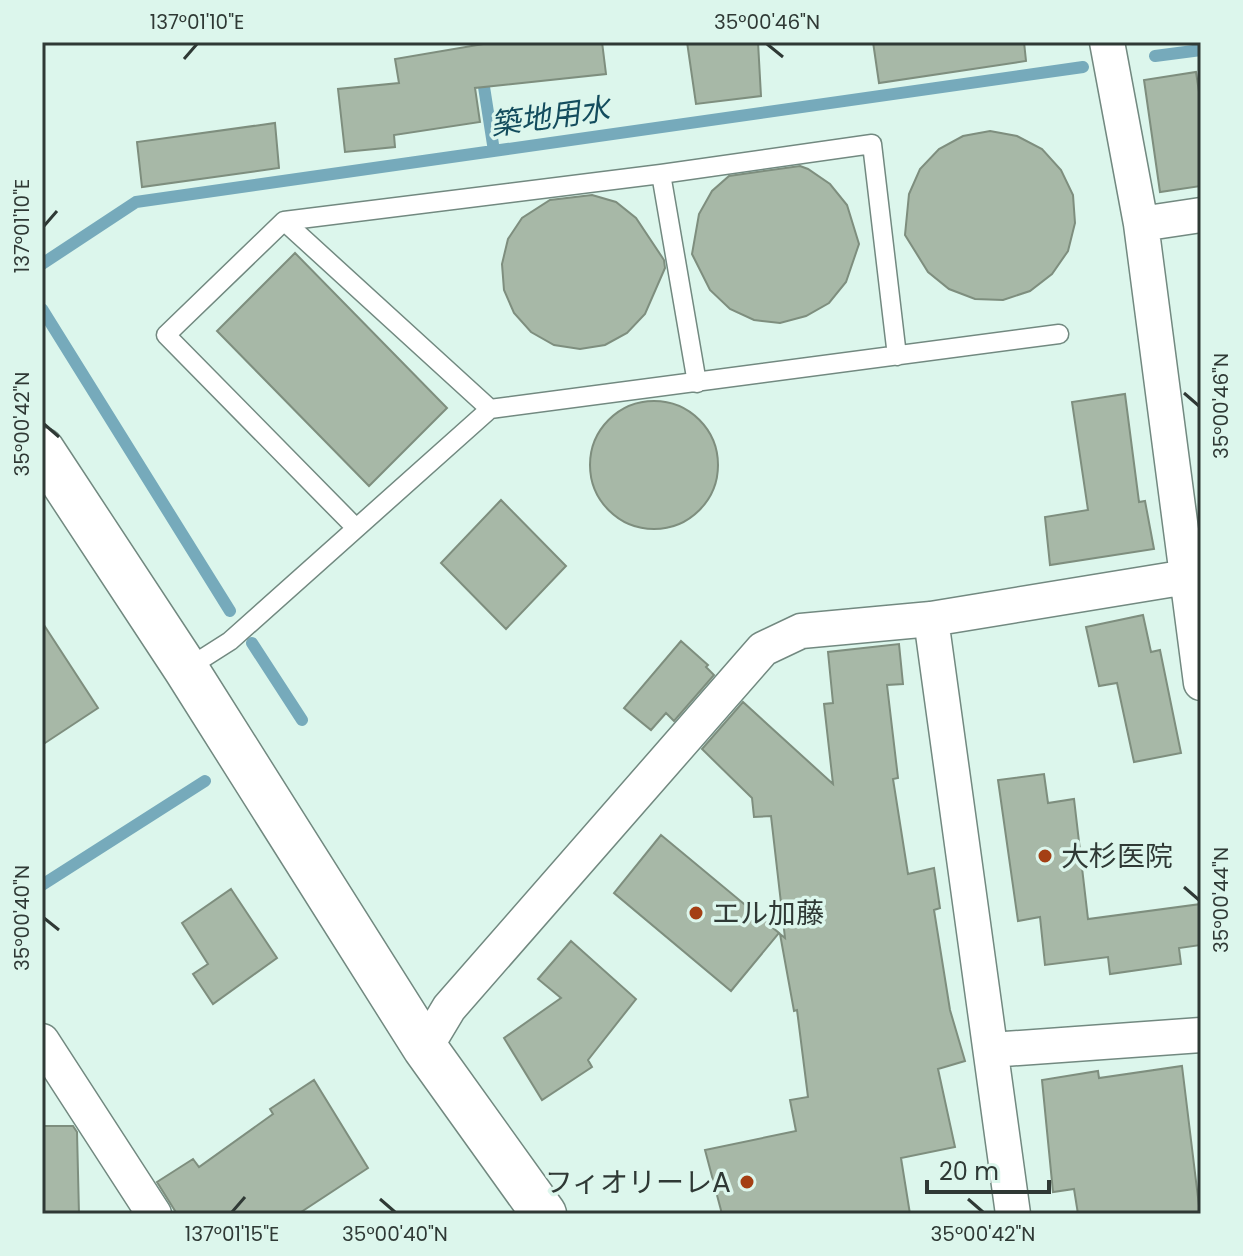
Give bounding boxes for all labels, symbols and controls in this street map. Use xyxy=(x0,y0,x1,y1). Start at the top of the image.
text: 137°01'10"E xyxy=(150,8,244,36)
text: 35°00'46"N xyxy=(714,8,820,36)
water label: 築地用水 xyxy=(488,86,615,146)
text: 137°01'10"E xyxy=(8,179,36,273)
text: 35°00'46"N xyxy=(1207,353,1235,459)
text: 35°00'42"N xyxy=(8,372,36,476)
place label: 大杉医院 xyxy=(1061,837,1173,876)
marker: 大杉医院 xyxy=(1036,847,1054,865)
text: 35°00'44"N xyxy=(1207,847,1235,953)
text: 35°00'40"N xyxy=(8,865,36,971)
place label: エル加藤 xyxy=(712,894,824,933)
marker: エル加藤 xyxy=(687,904,705,922)
scale bar xyxy=(927,1144,1049,1194)
text: 20 m xyxy=(939,1155,999,1188)
place label: フィオリーレA xyxy=(545,1163,731,1202)
marker: フィオリーレA xyxy=(738,1173,756,1191)
text: 137°01'15"E xyxy=(185,1220,279,1248)
text: 35°00'40"N xyxy=(342,1220,448,1248)
text: 35°00'42"N xyxy=(931,1220,1035,1248)

